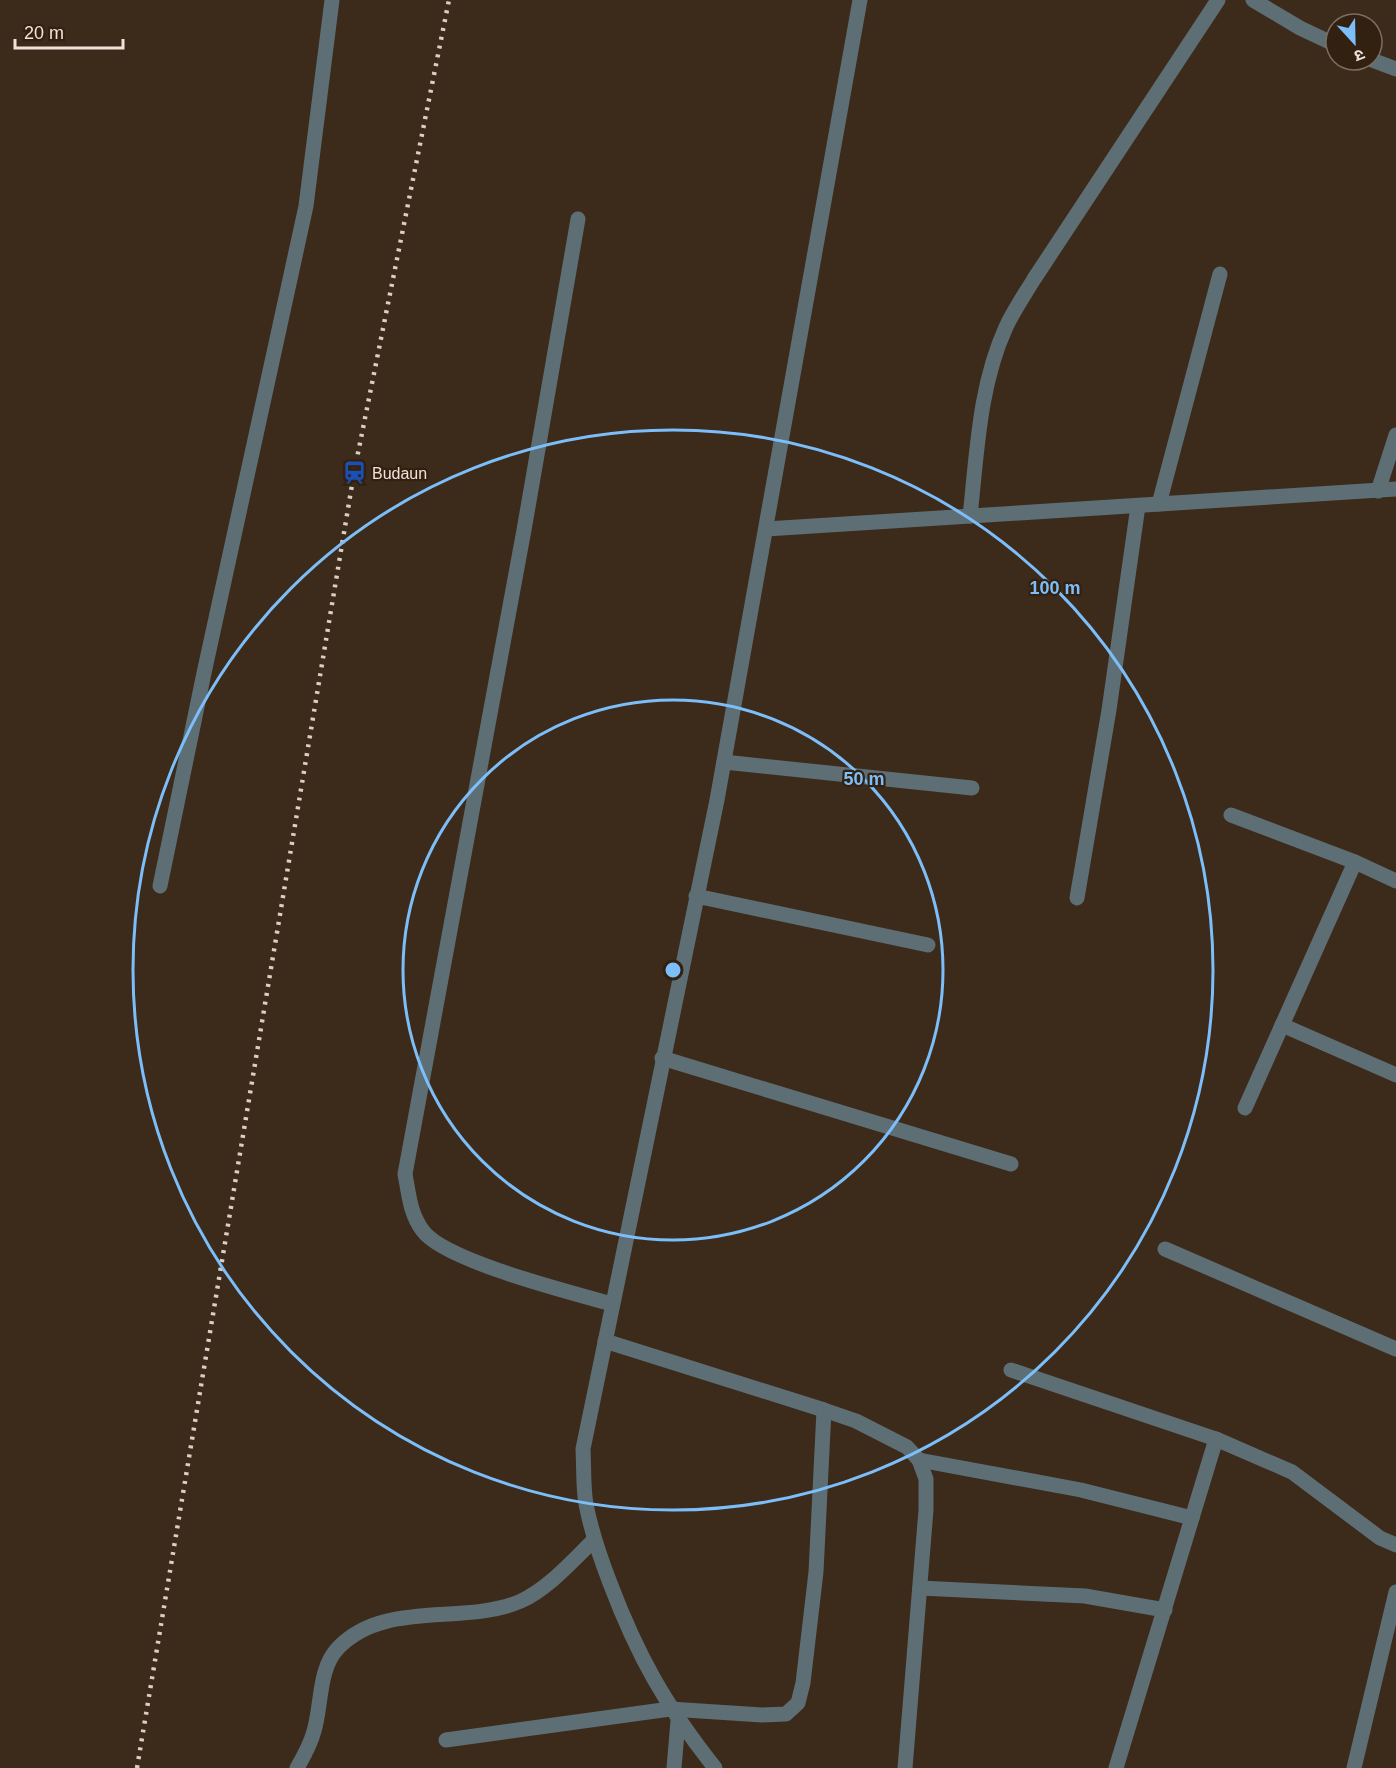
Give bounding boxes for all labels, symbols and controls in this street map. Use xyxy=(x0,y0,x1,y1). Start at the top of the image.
scale bar xyxy=(15,12,123,50)
north arrow xyxy=(1324,12,1384,72)
text: 20 m xyxy=(24,23,64,43)
text: उ xyxy=(1351,46,1367,65)
station icon: Budaun xyxy=(341,460,367,486)
place label: Budaun xyxy=(372,465,427,482)
text: 100 m xyxy=(1029,578,1081,598)
text: 50 m xyxy=(843,769,885,789)
centre of rings xyxy=(663,960,683,980)

